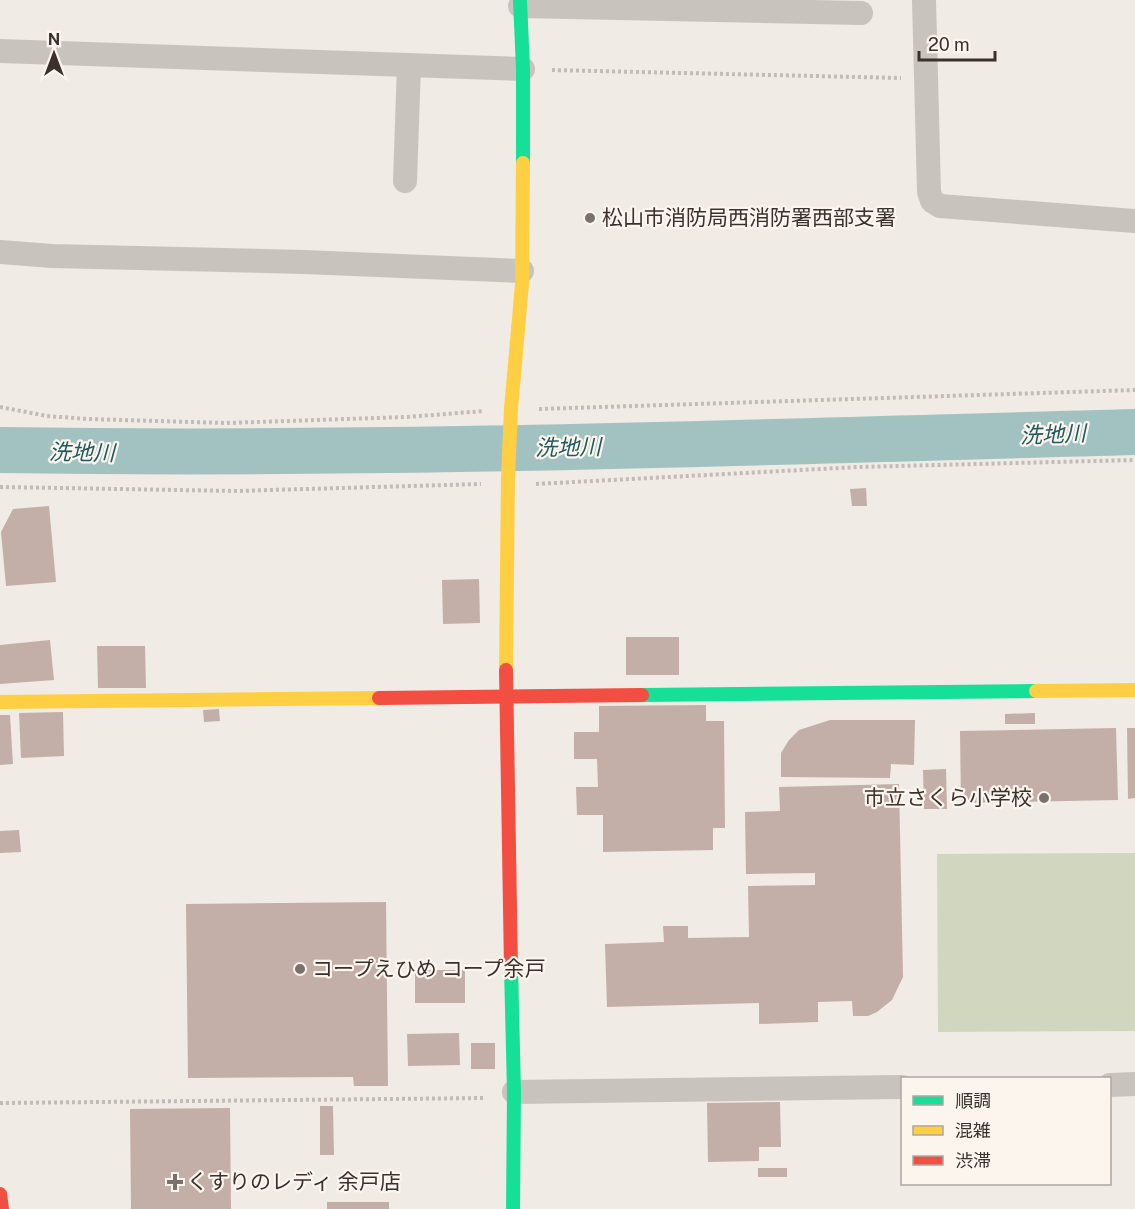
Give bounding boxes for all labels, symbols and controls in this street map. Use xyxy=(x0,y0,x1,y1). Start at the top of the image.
north arrow xyxy=(24,24,84,84)
scale bar xyxy=(919,24,996,62)
text: N xyxy=(48,30,60,49)
text: 20 m xyxy=(928,34,970,55)
place label: 松山市消防局西消防署西部支署 xyxy=(602,205,896,230)
marker: 松山市消防局西消防署西部支署 xyxy=(583,211,597,225)
water label: 洗地川 xyxy=(1020,420,1088,448)
water label: 洗地川 xyxy=(535,433,603,461)
water label: 洗地川 xyxy=(49,438,117,466)
place label: 市立さくら小学校 xyxy=(864,785,1032,810)
marker: 市立さくら小学校 xyxy=(1037,791,1051,805)
place label: コープえひめ コープ余戸 xyxy=(312,956,546,981)
marker: コープえひめ コープ余戸 xyxy=(293,962,307,976)
legend xyxy=(901,1077,1111,1185)
text: 順調 xyxy=(955,1090,991,1111)
text: 混雑 xyxy=(955,1120,991,1141)
text: 渋滞 xyxy=(955,1150,991,1171)
place label: くすりのレディ 余戸店 xyxy=(187,1169,401,1194)
marker: くすりのレディ 余戸店 xyxy=(168,1175,182,1189)

